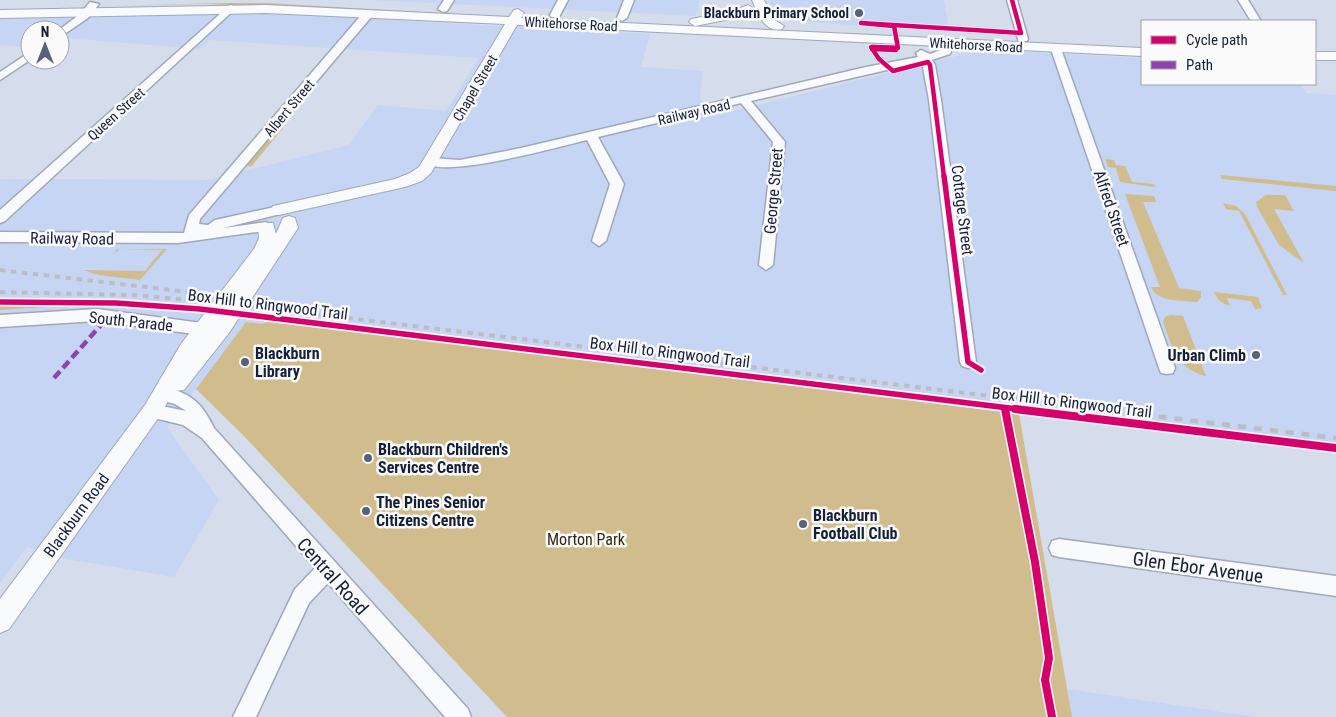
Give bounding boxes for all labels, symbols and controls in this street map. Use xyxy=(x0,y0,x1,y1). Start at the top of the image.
place label: Blackburn Primary School xyxy=(704,5,849,21)
marker: Blackburn Primary School xyxy=(853,7,865,19)
street label: Whitehorse Road xyxy=(524,14,618,34)
north arrow xyxy=(20,20,70,70)
legend xyxy=(1141,20,1316,85)
text: N xyxy=(41,24,49,40)
text: Cycle path xyxy=(1186,31,1248,49)
street label: Whitehorse Road xyxy=(929,35,1023,55)
street label: Chapel Street xyxy=(450,52,500,124)
text: Path xyxy=(1186,56,1213,74)
street label: Albert Street xyxy=(261,76,317,140)
street label: Queen Street xyxy=(84,84,148,144)
street label: Railway Road xyxy=(656,96,732,128)
street label: George Street xyxy=(760,147,787,235)
street label: Cottage Street xyxy=(948,164,977,257)
street label: Alfred Street xyxy=(1090,168,1134,249)
street label: Railway Road xyxy=(30,228,114,249)
street label: Box Hill to Ringwood Trail xyxy=(187,285,349,324)
street label: South Parade xyxy=(88,308,174,335)
street label: Box Hill to Ringwood Trail xyxy=(589,333,751,372)
place label: Blackburn Library xyxy=(255,344,320,381)
place label: Urban Climb xyxy=(1168,346,1246,365)
marker: Urban Climb xyxy=(1250,349,1262,361)
marker: Blackburn Library xyxy=(239,356,251,368)
street label: Box Hill to Ringwood Trail xyxy=(991,383,1153,422)
place label: Blackburn Children's Services Centre xyxy=(378,440,508,477)
marker: Blackburn Children's Services Centre xyxy=(362,452,374,464)
street label: Blackburn Road xyxy=(40,470,113,561)
place label: The Pines Senior Citizens Centre xyxy=(376,493,485,530)
marker: The Pines Senior Citizens Centre xyxy=(360,505,372,517)
place label: Blackburn Football Club xyxy=(813,506,898,543)
marker: Blackburn Football Club xyxy=(797,518,809,530)
park label: Morton Park xyxy=(547,530,626,549)
street label: Central Road xyxy=(292,533,373,620)
street label: Glen Ebor Avenue xyxy=(1131,547,1265,588)

